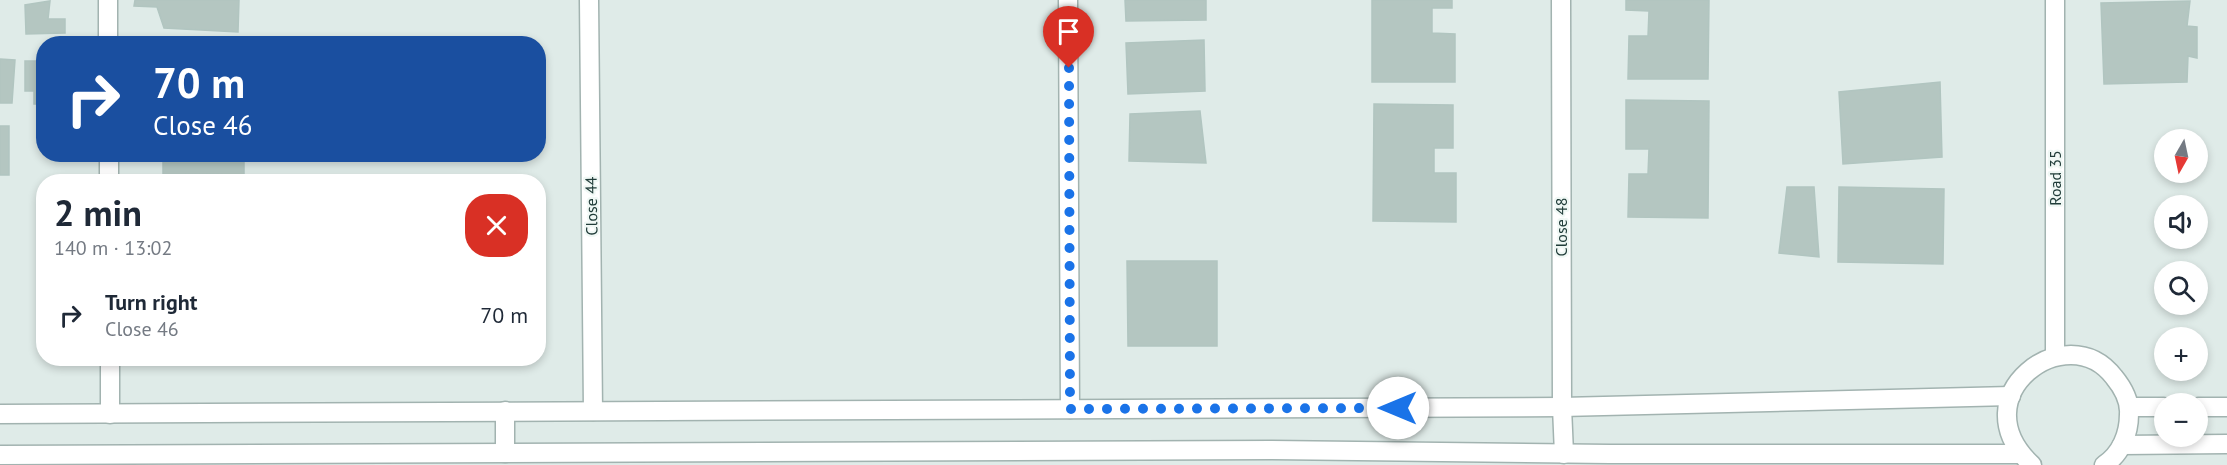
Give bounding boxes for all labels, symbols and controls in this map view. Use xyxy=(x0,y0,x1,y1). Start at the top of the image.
pin xyxy=(1043,6,1094,68)
icon: arrive xyxy=(1052,15,1085,48)
text: 70 m xyxy=(153,55,245,110)
icon: right xyxy=(54,60,132,138)
text: Close 46 xyxy=(153,108,253,142)
north arrow xyxy=(2154,129,2208,183)
map controls xyxy=(2154,129,2208,447)
street label: Road 35 xyxy=(2045,150,2065,206)
street label: Close 44 xyxy=(580,176,602,236)
text: 2 min xyxy=(54,189,142,236)
button: close xyxy=(465,194,528,257)
button: sound xyxy=(2154,195,2208,249)
street label: Close 48 xyxy=(1551,198,1571,256)
text: 140 m · 13:02 xyxy=(54,235,172,261)
button: search xyxy=(2154,261,2208,315)
text: Turn right xyxy=(105,288,197,316)
icon: right xyxy=(54,299,87,332)
text: 70 m xyxy=(480,301,528,329)
text: Close 46 xyxy=(105,316,179,342)
button: + xyxy=(2154,327,2208,381)
position arrow xyxy=(1366,376,1430,440)
button: − xyxy=(2154,393,2208,447)

